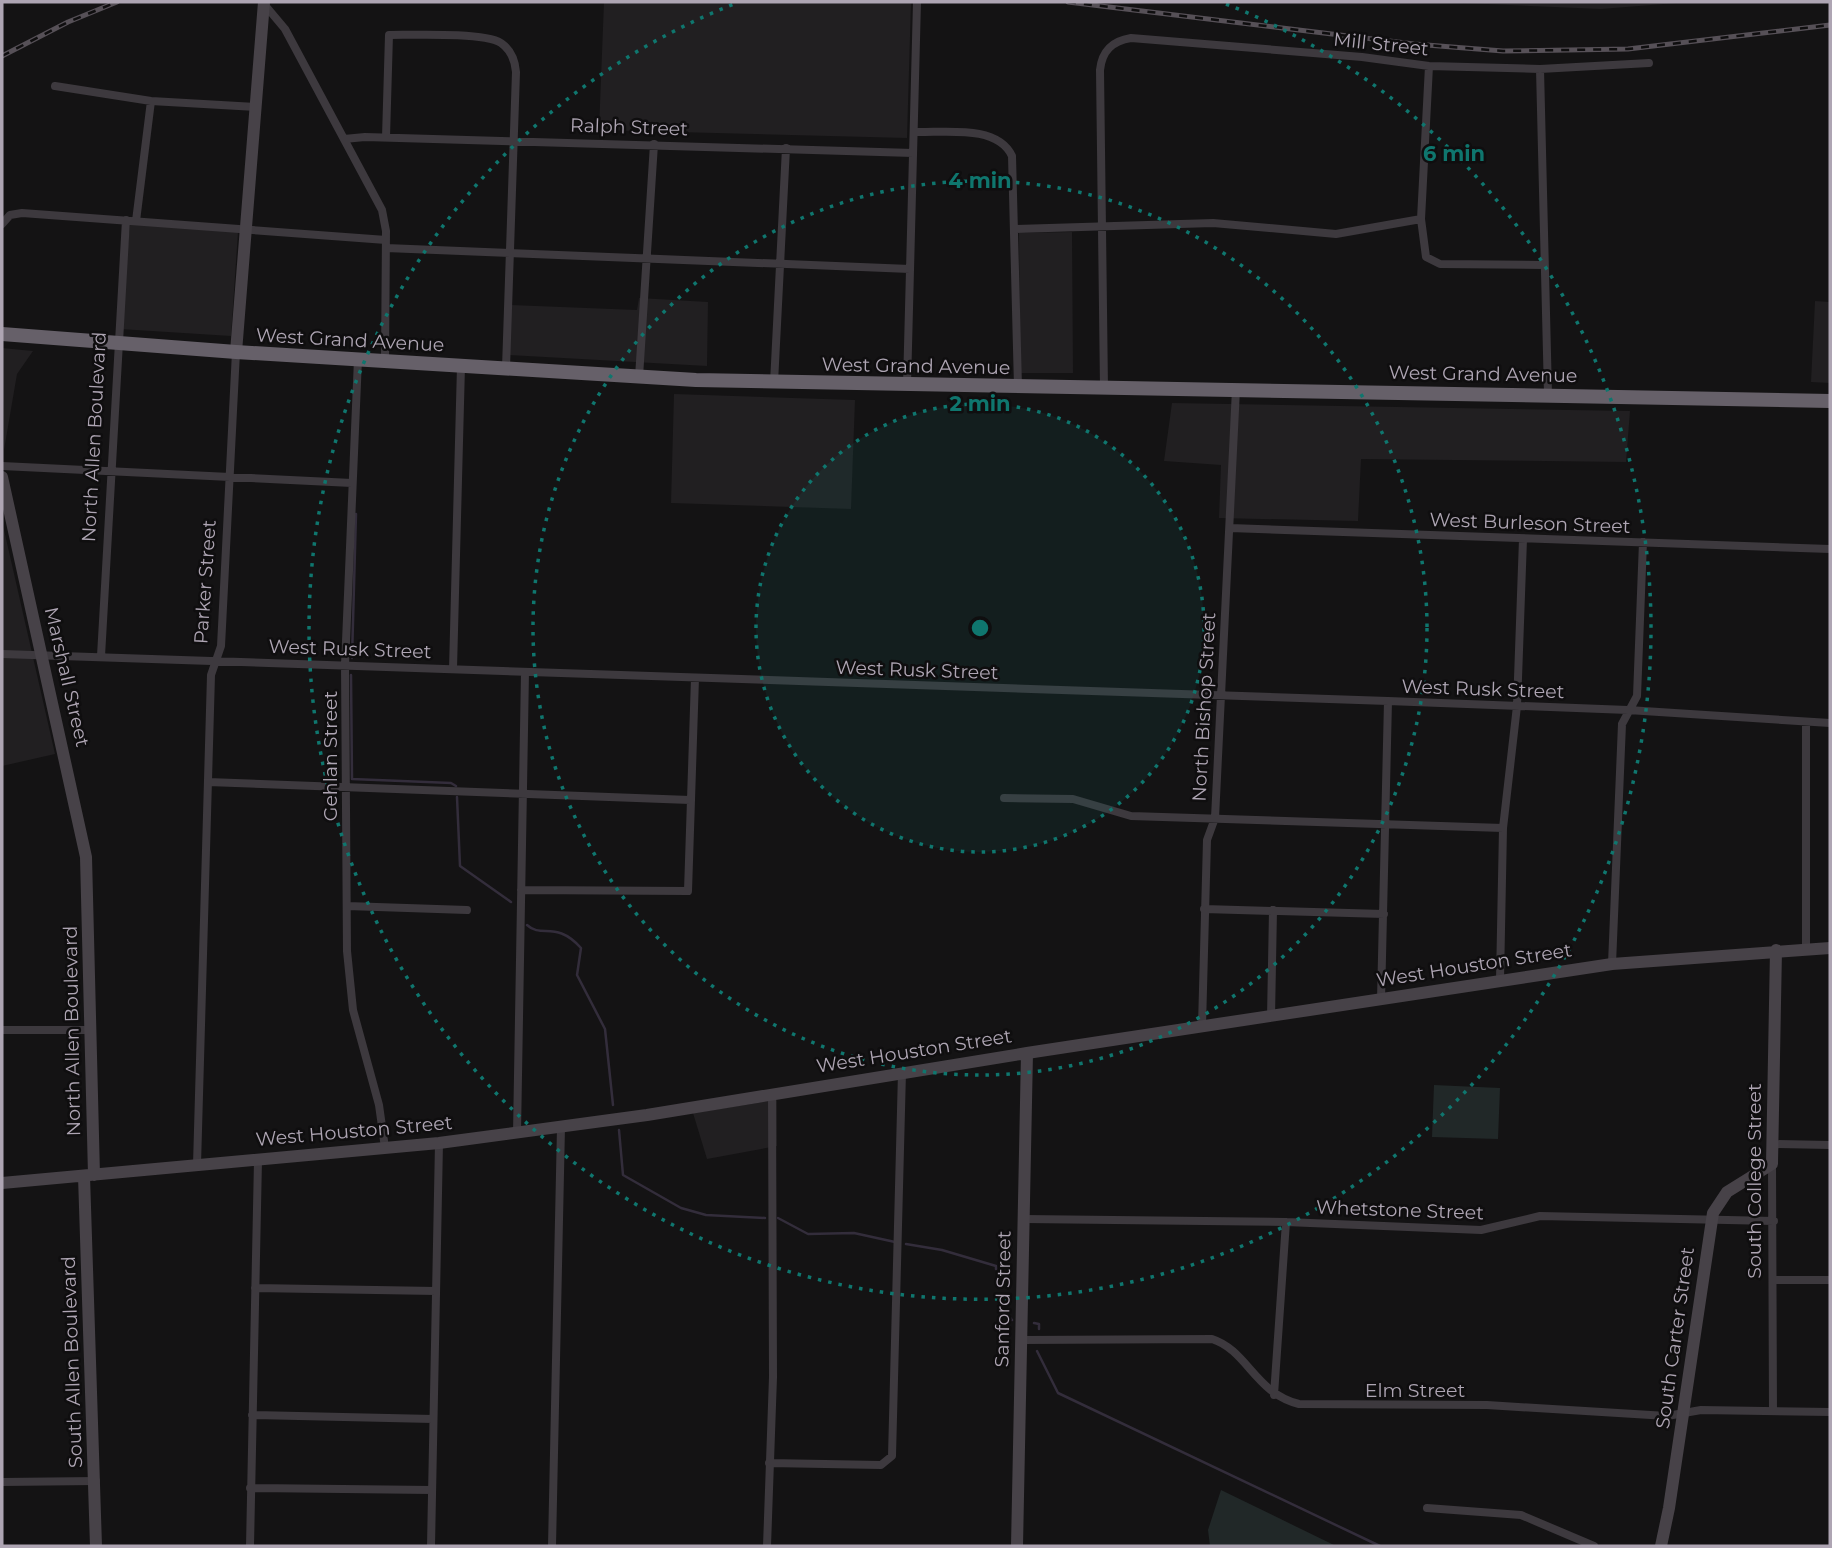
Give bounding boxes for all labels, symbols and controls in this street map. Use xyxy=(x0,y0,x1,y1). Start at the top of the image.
street label: Mill Street xyxy=(1332,28,1430,60)
street label: Ralph Street xyxy=(570,113,689,141)
text: 6 min xyxy=(1423,141,1485,166)
text: 4 min xyxy=(948,168,1012,193)
street label: West Grand Avenue xyxy=(255,324,445,356)
street label: North Allen Boulevard xyxy=(77,331,111,543)
street label: West Grand Avenue xyxy=(821,353,1011,379)
street label: West Grand Avenue xyxy=(1388,361,1578,387)
text: 2 min xyxy=(949,391,1011,416)
street label: West Burleson Street xyxy=(1429,508,1631,538)
street label: Parker Street xyxy=(189,519,221,645)
street label: Marshall Street xyxy=(40,605,94,749)
street label: North Bishop Street xyxy=(1188,611,1220,802)
centre of rings xyxy=(968,616,992,640)
street label: West Rusk Street xyxy=(268,635,432,663)
street label: West Rusk Street xyxy=(835,656,999,684)
street label: West Rusk Street xyxy=(1401,675,1565,703)
street label: Gehlan Street xyxy=(319,690,342,821)
street label: North Allen Boulevard xyxy=(59,925,85,1137)
street label: West Houston Street xyxy=(1375,938,1574,992)
street label: West Houston Street xyxy=(815,1024,1014,1078)
street label: South College Street xyxy=(1743,1083,1766,1279)
street label: West Houston Street xyxy=(255,1111,454,1151)
street label: Whetstone Street xyxy=(1316,1196,1485,1224)
street label: Sanford Street xyxy=(990,1230,1016,1367)
street label: South Carter Street xyxy=(1651,1245,1699,1430)
street label: South Allen Boulevard xyxy=(57,1256,87,1468)
street label: Elm Street xyxy=(1365,1379,1465,1402)

